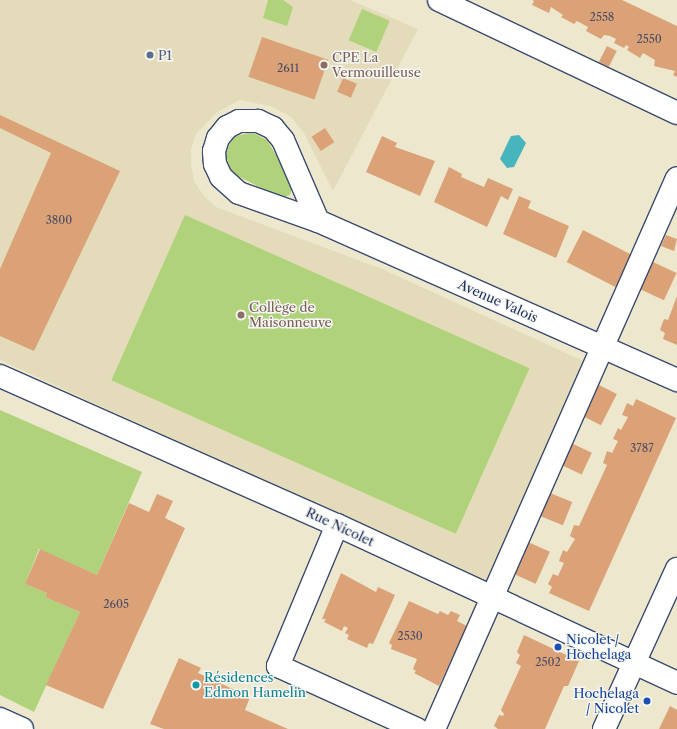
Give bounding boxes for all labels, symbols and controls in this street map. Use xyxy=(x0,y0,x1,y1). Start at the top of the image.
house number: 2558 xyxy=(590,10,614,24)
house number: 2550 xyxy=(636,32,662,46)
place label: P1 xyxy=(158,47,172,63)
marker: P1 xyxy=(145,50,155,60)
place label: CPE La Vermouilleuse xyxy=(332,50,421,81)
marker: CPE La Vermouilleuse xyxy=(319,60,329,70)
house number: 2611 xyxy=(277,61,299,75)
house number: 3800 xyxy=(46,213,72,227)
street label: Avenue Valois xyxy=(455,276,541,326)
place label: Collège de Maisonneuve xyxy=(249,300,332,331)
marker: Collège de Maisonneuve xyxy=(236,310,246,320)
house number: 3787 xyxy=(630,441,654,455)
street label: Rue Nicolet xyxy=(303,504,377,550)
house number: 2605 xyxy=(103,597,129,611)
house number: 2530 xyxy=(397,629,423,643)
place label: Nicolet / Hochelaga xyxy=(566,632,631,663)
marker: Nicolet / Hochelaga xyxy=(553,642,563,652)
house number: 2502 xyxy=(535,655,561,669)
place label: Résidences Edmon Hamelin xyxy=(204,670,306,701)
marker: Résidences Edmon Hamelin xyxy=(191,680,201,690)
place label: Hochelaga / Nicolet xyxy=(574,686,639,717)
marker: Hochelaga / Nicolet xyxy=(642,696,652,706)

